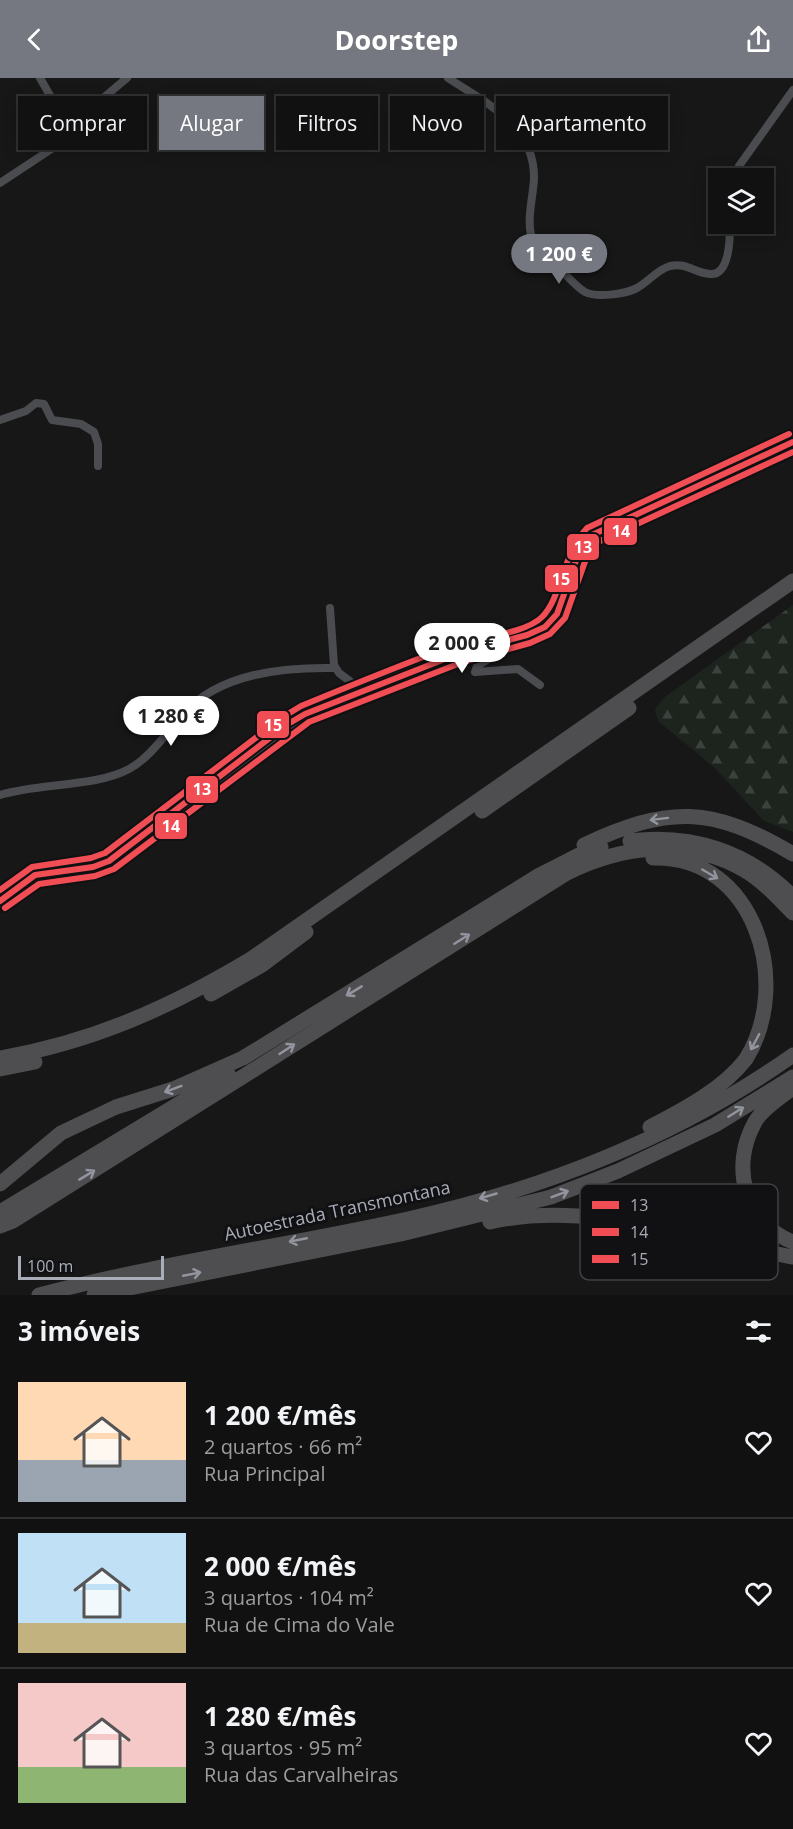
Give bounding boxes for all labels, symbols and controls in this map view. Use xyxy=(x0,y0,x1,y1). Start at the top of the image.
text: Doorstep xyxy=(335,21,458,58)
icon: back xyxy=(18,23,51,56)
icon: share xyxy=(742,23,775,56)
chip: Comprar xyxy=(18,96,147,150)
chip: Alugar xyxy=(159,96,264,150)
chip: Filtros xyxy=(276,96,378,150)
chip: Novo xyxy=(390,96,484,150)
chip: Apartamento xyxy=(496,96,668,150)
map controls xyxy=(708,168,774,234)
button: layers xyxy=(708,168,774,234)
pin: 1 200 € xyxy=(504,234,614,285)
text: 1 200 € xyxy=(525,240,593,267)
line badge: 14 xyxy=(603,517,638,546)
text: 14 xyxy=(612,520,630,542)
line badge: 13 xyxy=(566,533,600,561)
text: 13 xyxy=(574,536,592,558)
line badge: 15 xyxy=(544,564,579,593)
text: 15 xyxy=(552,568,570,590)
pin: 2 000 € xyxy=(407,623,517,674)
text: 2 000 € xyxy=(428,629,496,656)
pin: 1 280 € xyxy=(116,696,226,747)
text: 1 280 € xyxy=(137,702,205,729)
line badge: 15 xyxy=(256,710,290,739)
text: 15 xyxy=(264,714,282,736)
line badge: 13 xyxy=(185,775,219,804)
text: 13 xyxy=(193,778,211,800)
line badge: 14 xyxy=(154,812,188,840)
one-way arrow xyxy=(649,813,669,824)
text: 14 xyxy=(162,815,180,837)
one-way arrow xyxy=(701,868,718,880)
one-way arrow xyxy=(453,933,470,945)
one-way arrow xyxy=(346,985,363,997)
one-way arrow xyxy=(749,1033,761,1051)
one-way arrow xyxy=(279,1043,296,1056)
one-way arrow xyxy=(164,1084,183,1095)
one-way arrow xyxy=(727,1106,744,1118)
one-way arrow xyxy=(78,1169,95,1181)
street label: Autoestrada Transmontana xyxy=(222,1174,452,1246)
legend xyxy=(580,1184,778,1280)
one-way arrow xyxy=(550,1188,569,1199)
one-way arrow xyxy=(478,1191,497,1203)
text: 13 xyxy=(630,1194,648,1216)
text: 14 xyxy=(630,1221,648,1243)
one-way arrow xyxy=(288,1235,308,1246)
text: 15 xyxy=(630,1248,648,1270)
scale bar xyxy=(18,1253,164,1280)
text: 100 m xyxy=(27,1255,73,1277)
one-way arrow xyxy=(182,1268,201,1279)
text: 3 imóveis xyxy=(18,1313,140,1349)
icon: filters xyxy=(742,1315,775,1348)
text: 1 200 €/mês xyxy=(204,1397,356,1433)
icon: home xyxy=(66,1406,138,1478)
icon: heart xyxy=(742,1426,775,1459)
text: 2 quartos · 66 m² xyxy=(204,1433,362,1460)
text: Rua Principal xyxy=(204,1460,325,1487)
text: 2 000 €/mês xyxy=(204,1548,356,1584)
icon: home xyxy=(66,1557,138,1629)
icon: heart xyxy=(742,1577,775,1610)
text: 3 quartos · 104 m² xyxy=(204,1584,374,1611)
text: Rua de Cima do Vale xyxy=(204,1611,395,1638)
text: 1 280 €/mês xyxy=(204,1698,356,1734)
icon: home xyxy=(66,1707,138,1779)
icon: heart xyxy=(742,1727,775,1760)
text: 3 quartos · 95 m² xyxy=(204,1734,362,1761)
text: Rua das Carvalheiras xyxy=(204,1761,398,1788)

